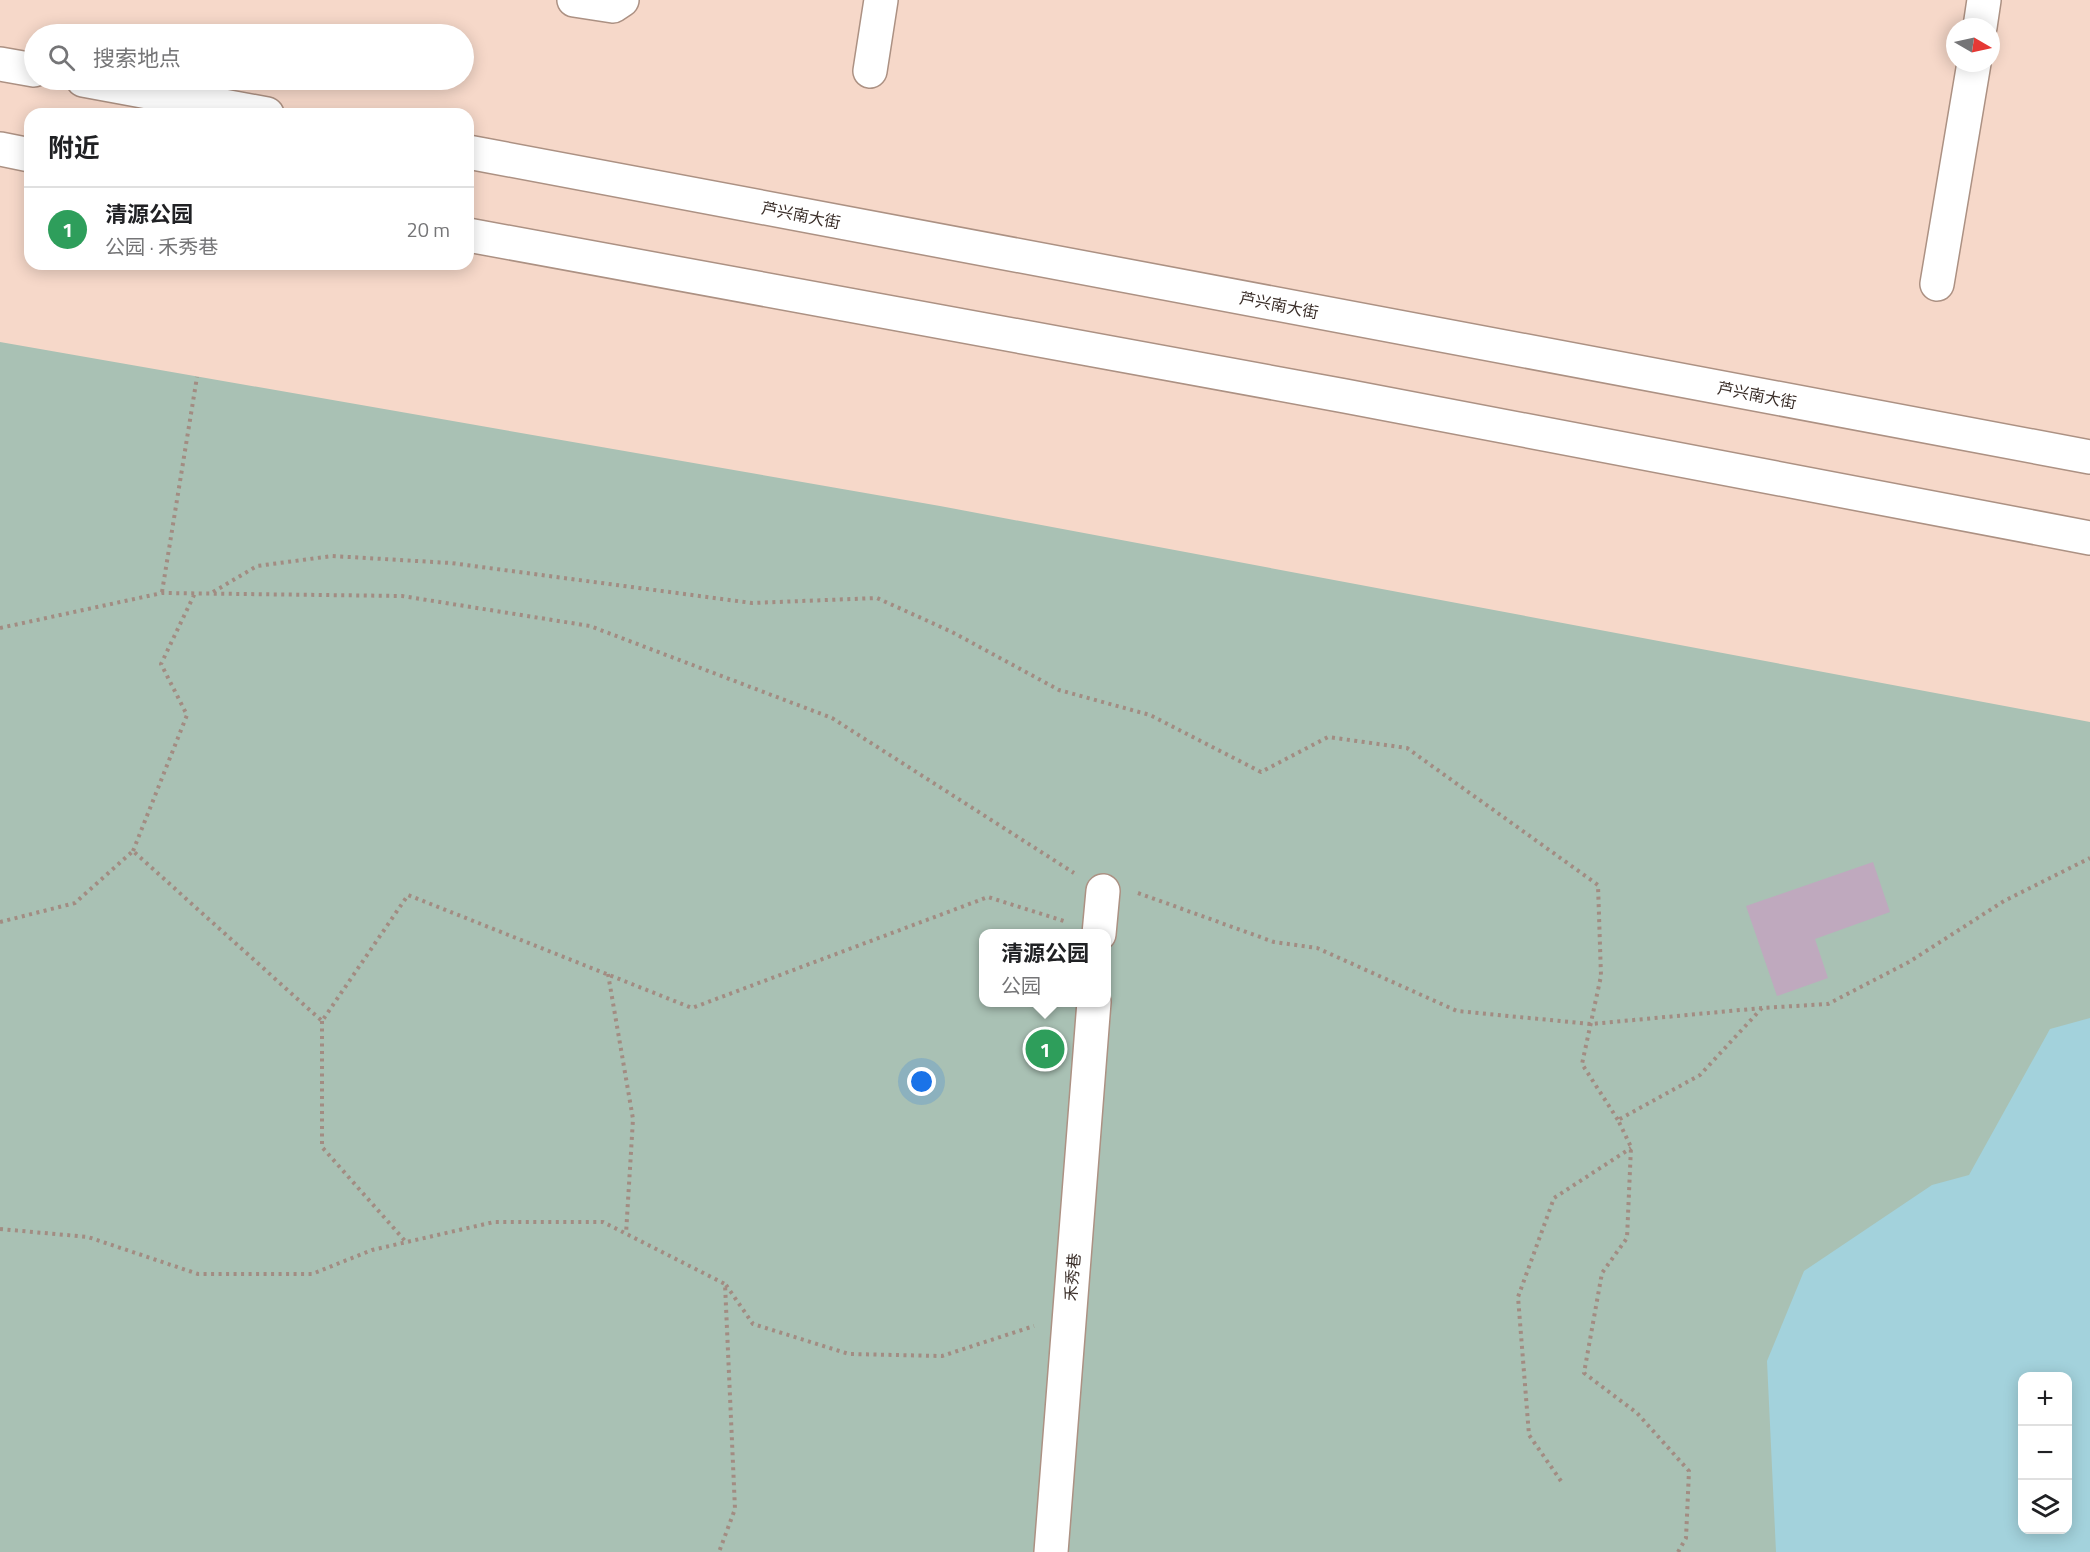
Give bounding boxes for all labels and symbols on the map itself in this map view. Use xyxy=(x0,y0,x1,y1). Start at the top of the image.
north arrow xyxy=(1946,18,2000,72)
street label: 芦兴南大街 xyxy=(759,196,843,234)
street label: 芦兴南大街 xyxy=(1237,286,1321,324)
street label: 芦兴南大街 xyxy=(1715,376,1799,414)
pin: 1 xyxy=(1026,1026,1064,1072)
your location xyxy=(907,1067,936,1096)
street label: 禾秀巷 xyxy=(1058,1252,1086,1302)

